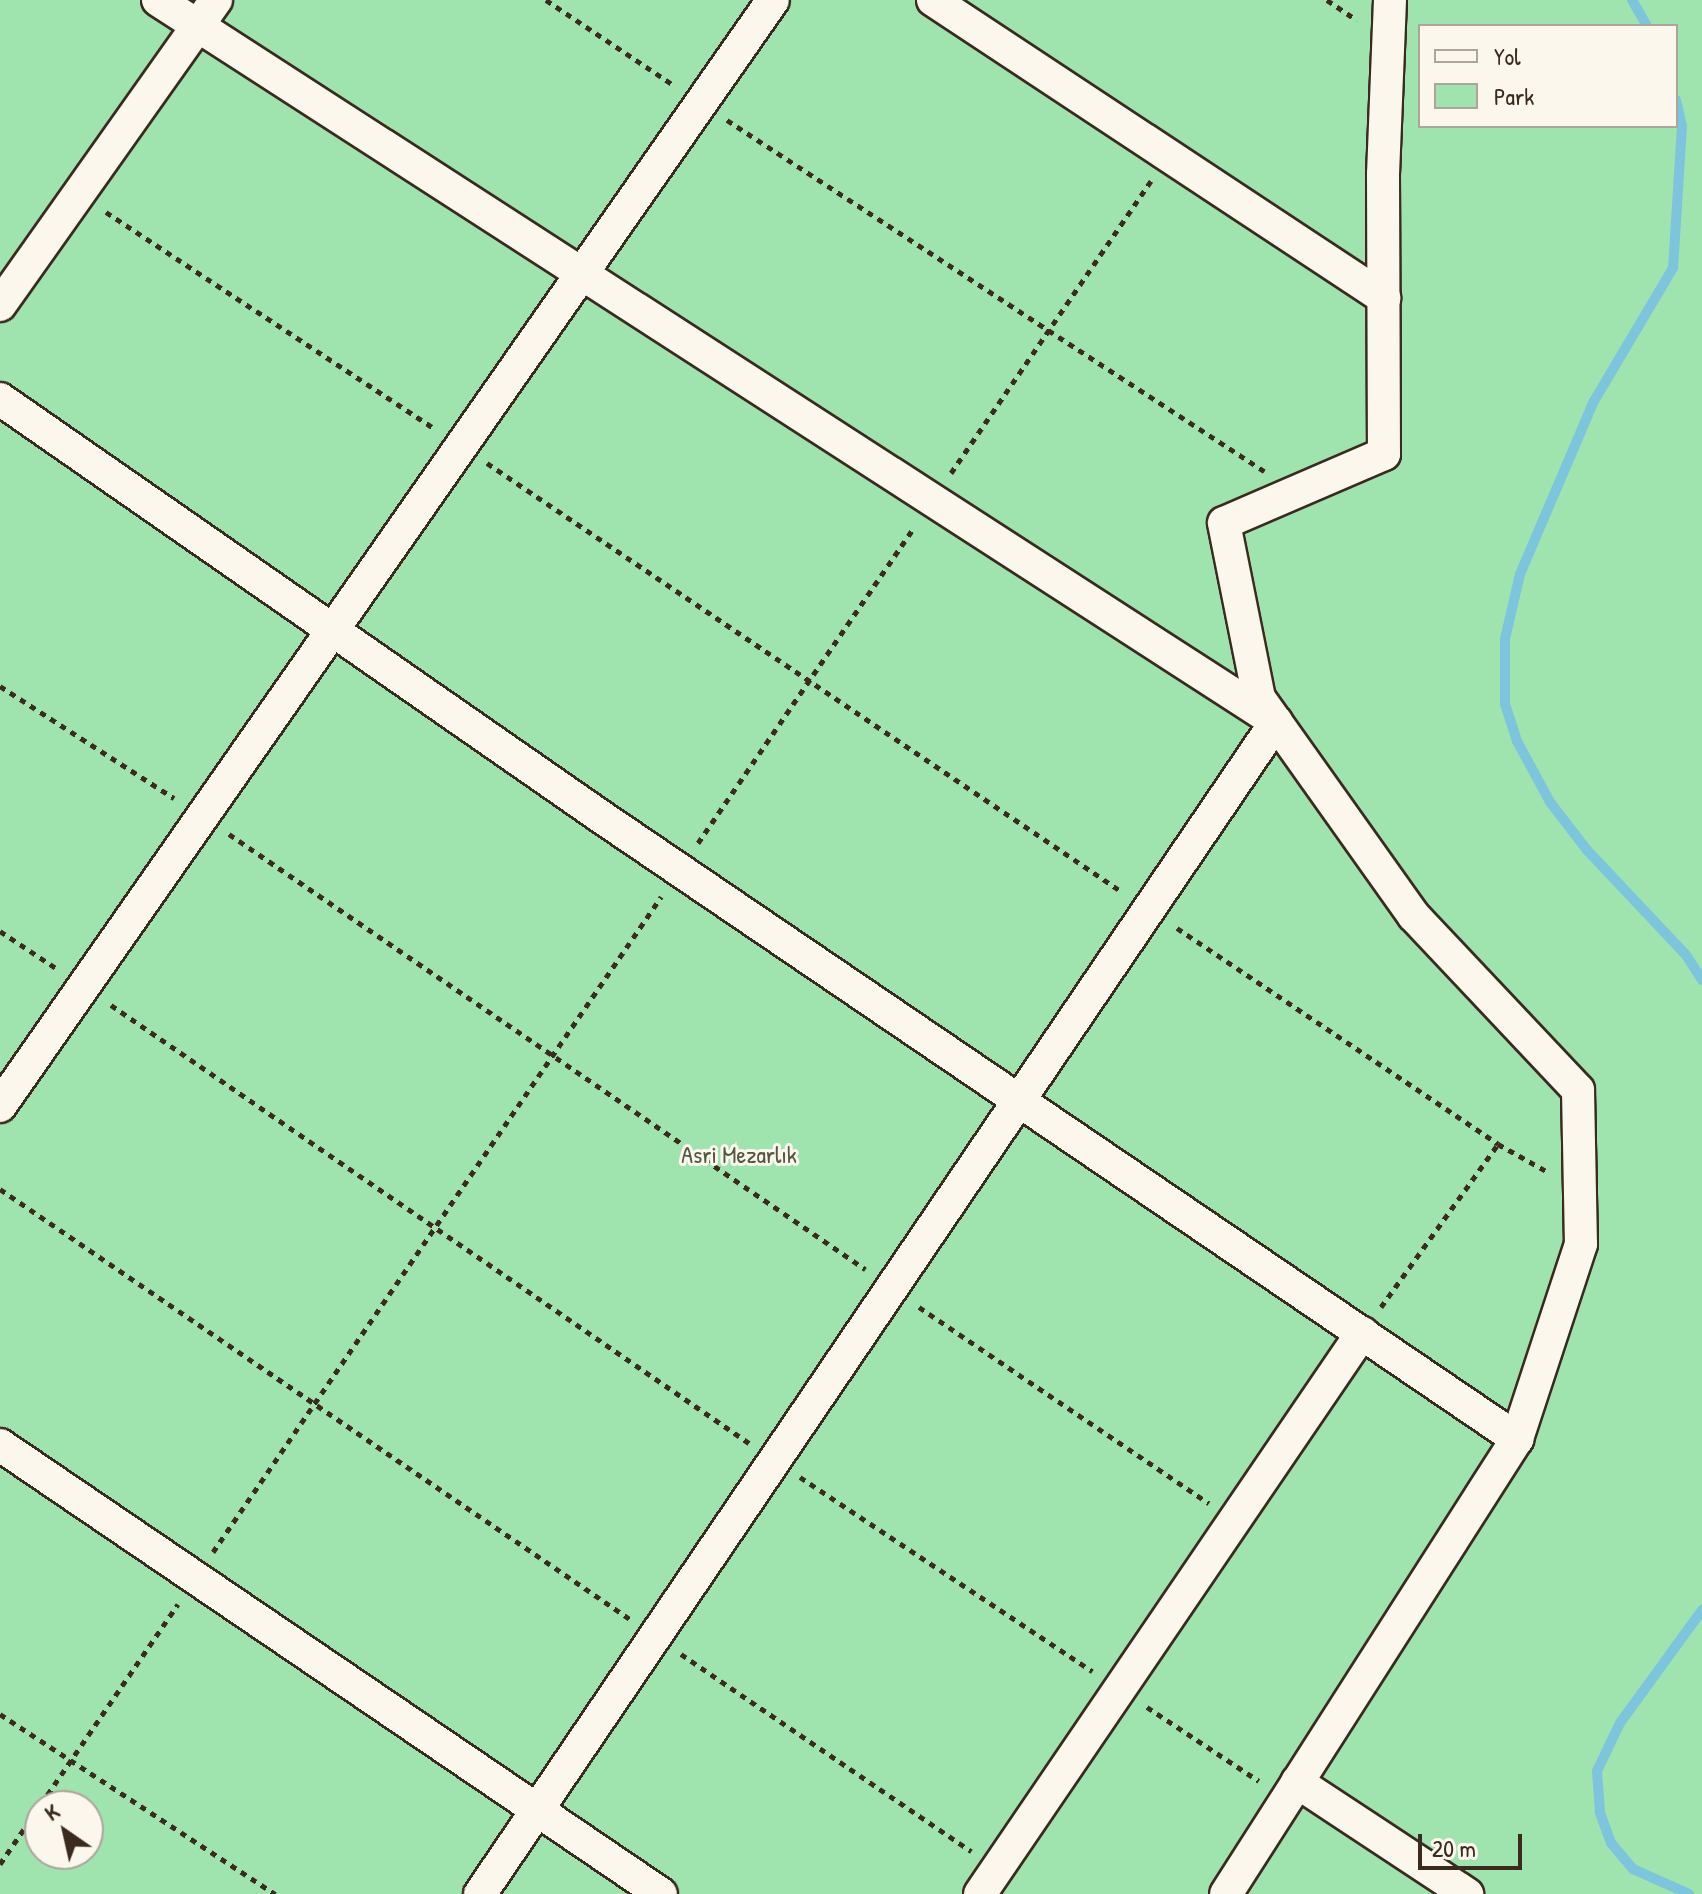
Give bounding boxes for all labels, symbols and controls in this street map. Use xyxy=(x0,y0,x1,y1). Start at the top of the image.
legend xyxy=(1418,24,1678,128)
text: Yol xyxy=(1494,40,1521,72)
text: Park xyxy=(1494,80,1534,112)
park label: Asri Mezarlık xyxy=(681,1141,797,1169)
north arrow xyxy=(24,1790,104,1870)
text: K xyxy=(39,1796,65,1827)
scale bar xyxy=(1422,1818,1526,1868)
text: 20 m xyxy=(1432,1832,1476,1864)

